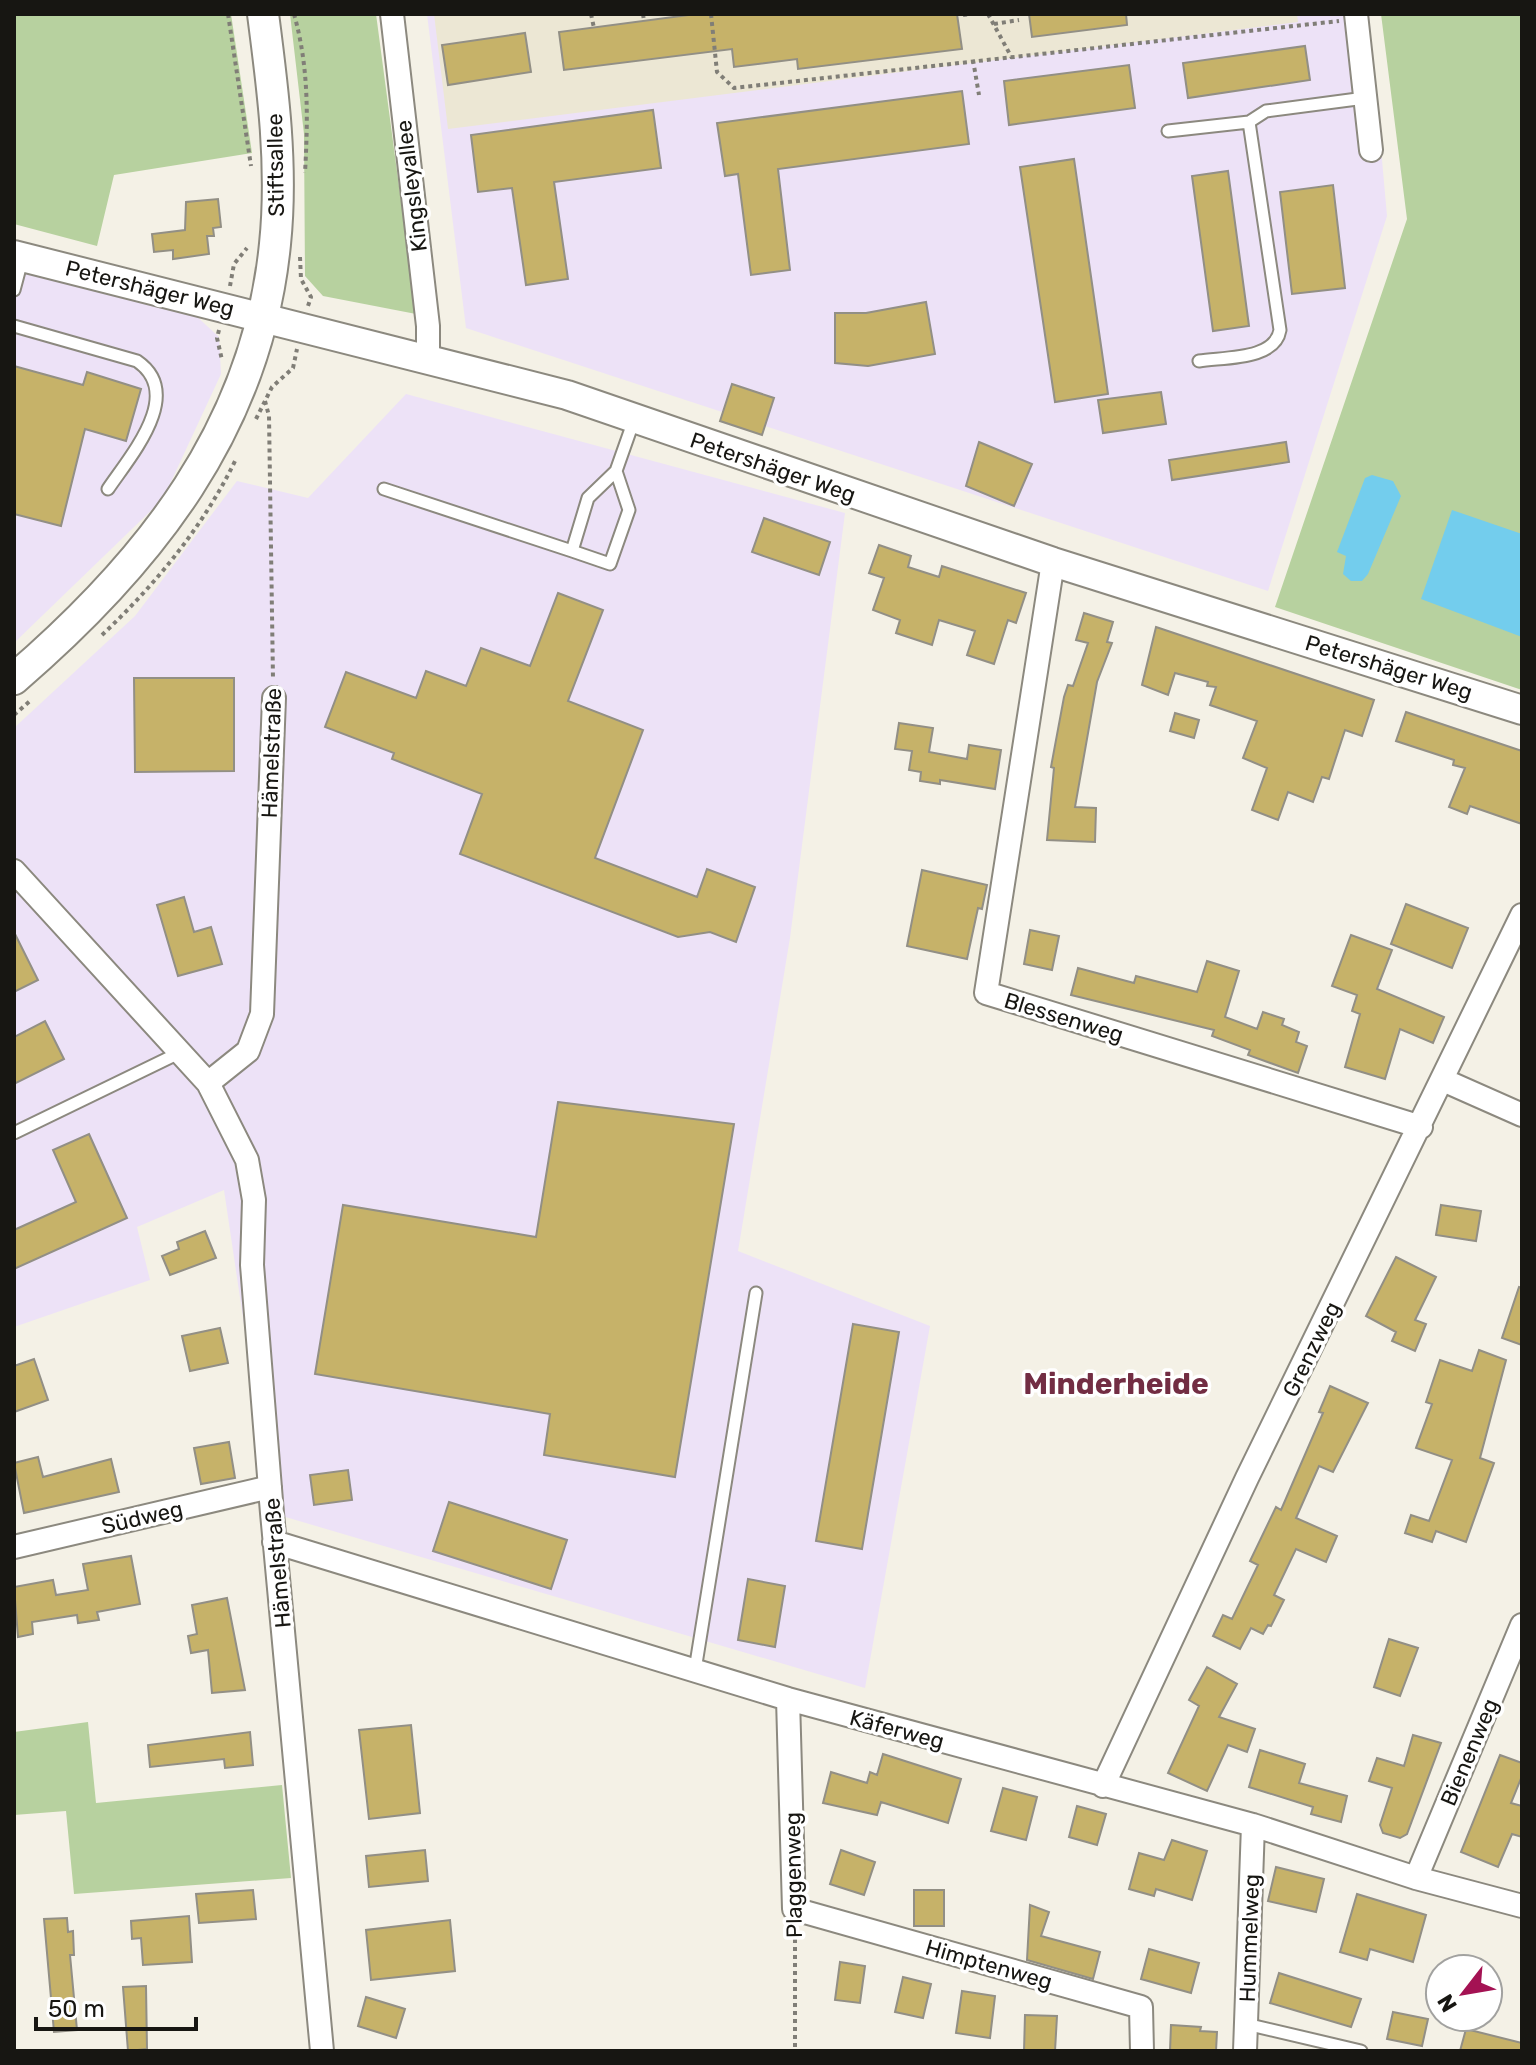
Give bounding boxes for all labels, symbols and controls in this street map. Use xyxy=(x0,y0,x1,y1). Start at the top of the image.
street label: Stiftsallee xyxy=(261,113,290,217)
street label: Kingsleyallee xyxy=(390,118,433,253)
street label: Petershäger Weg xyxy=(63,254,237,323)
street label: Petershäger Weg xyxy=(687,427,859,508)
street label: Petershäger Weg xyxy=(1302,629,1476,706)
street label: Hämelstraße xyxy=(256,687,287,819)
street label: Blessenweg xyxy=(1001,987,1127,1048)
street label: Grenzweg xyxy=(1277,1297,1346,1401)
district label: Minderheide xyxy=(1023,1366,1209,1402)
street label: Südweg xyxy=(99,1495,186,1540)
street label: Hämelstraße xyxy=(258,1497,297,1629)
street label: Bienenweg xyxy=(1435,1694,1504,1810)
street label: Käferweg xyxy=(847,1704,947,1755)
street label: Plaggenweg xyxy=(779,1812,808,1938)
street label: Hummelweg xyxy=(1234,1873,1265,2003)
street label: Himptenweg xyxy=(922,1934,1055,1995)
north arrow xyxy=(1424,1953,1504,2033)
scale bar xyxy=(36,1981,196,2031)
text: N xyxy=(1432,1989,1463,2017)
text: 50 m xyxy=(48,1995,105,2023)

